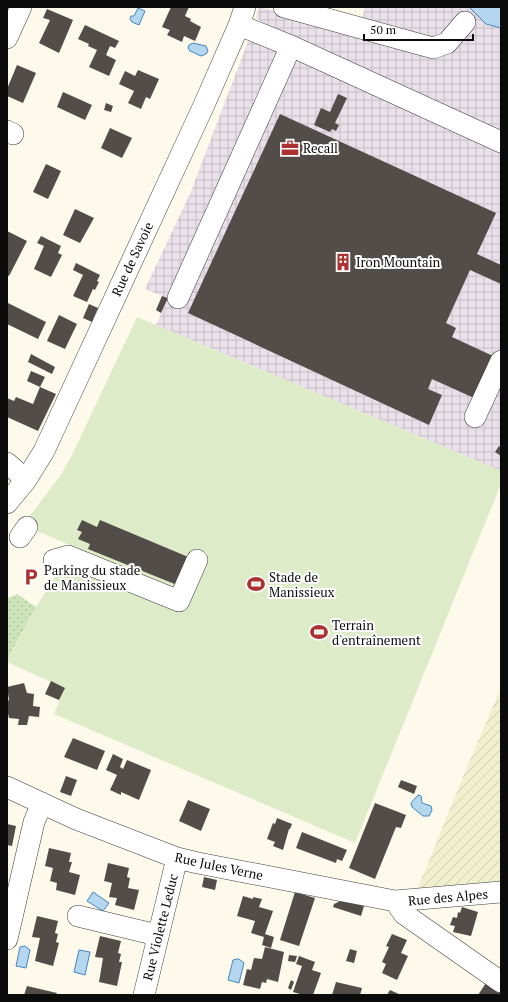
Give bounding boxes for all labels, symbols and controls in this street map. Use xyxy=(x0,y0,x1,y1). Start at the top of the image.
scale bar xyxy=(364,16,473,42)
text: 50 m xyxy=(370,22,397,37)
office icon: Recall xyxy=(280,138,300,158)
place label: Recall xyxy=(303,139,338,157)
street label: Rue de Savoie xyxy=(107,219,157,299)
building icon: Iron Mountain xyxy=(333,252,353,272)
place label: Iron Mountain xyxy=(356,253,441,271)
place label: Parking du stade de Manissieux xyxy=(44,561,140,594)
parking icon: Parking du stade de Manissieux xyxy=(21,567,41,587)
place label: Stade de Manissieux xyxy=(269,568,335,601)
sports icon: Stade de Manissieux xyxy=(246,574,266,594)
place label: Terrain d'entraînement xyxy=(332,616,421,649)
sports icon: Terrain d'entraînement xyxy=(309,622,329,642)
street label: Rue Jules Verne xyxy=(173,848,265,884)
street label: Rue Violette Leduc xyxy=(138,872,182,982)
street label: Rue des Alpes xyxy=(407,885,489,909)

